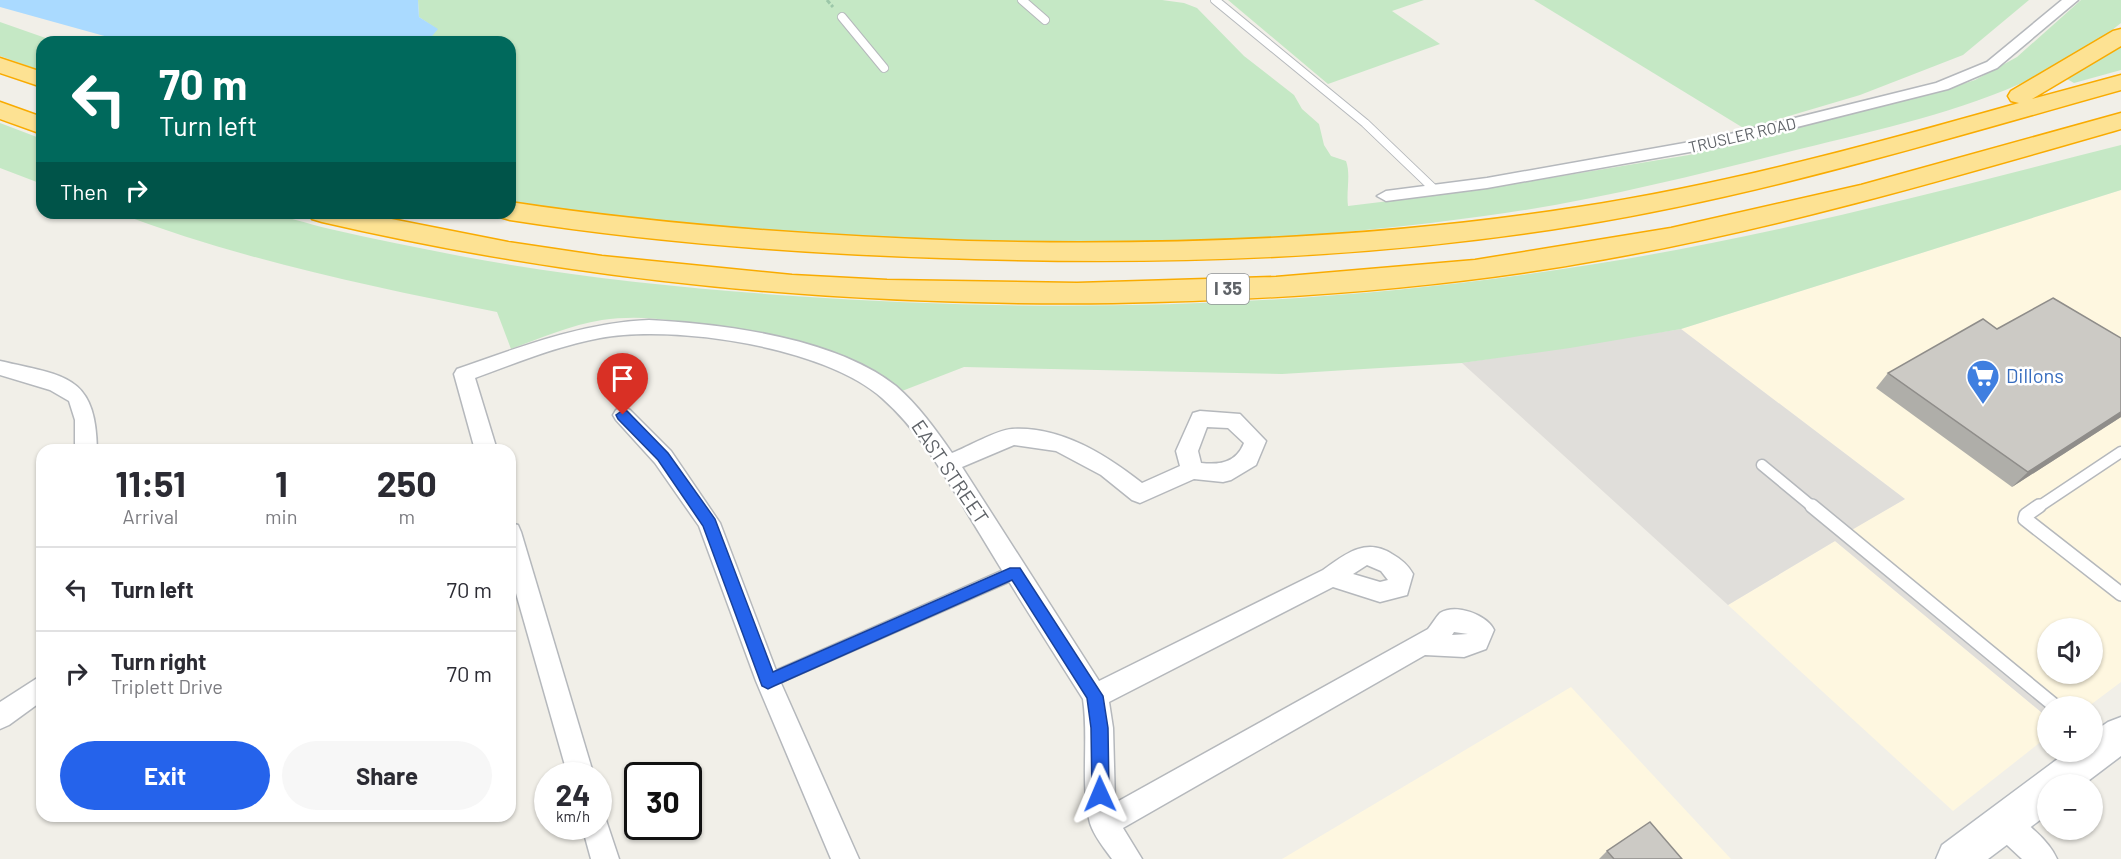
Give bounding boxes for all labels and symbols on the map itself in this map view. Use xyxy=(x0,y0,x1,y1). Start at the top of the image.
street label: TRUSLER ROAD xyxy=(1686,113,1797,156)
road number: I 35 xyxy=(1207,274,1249,304)
pin xyxy=(597,353,648,415)
supermarket icon: Dillons xyxy=(1965,358,2001,405)
place label: Dillons xyxy=(2006,363,2064,387)
street label: EAST STREET xyxy=(907,415,995,528)
speed limit sign: 30 xyxy=(624,762,702,840)
position arrow xyxy=(1068,762,1132,826)

